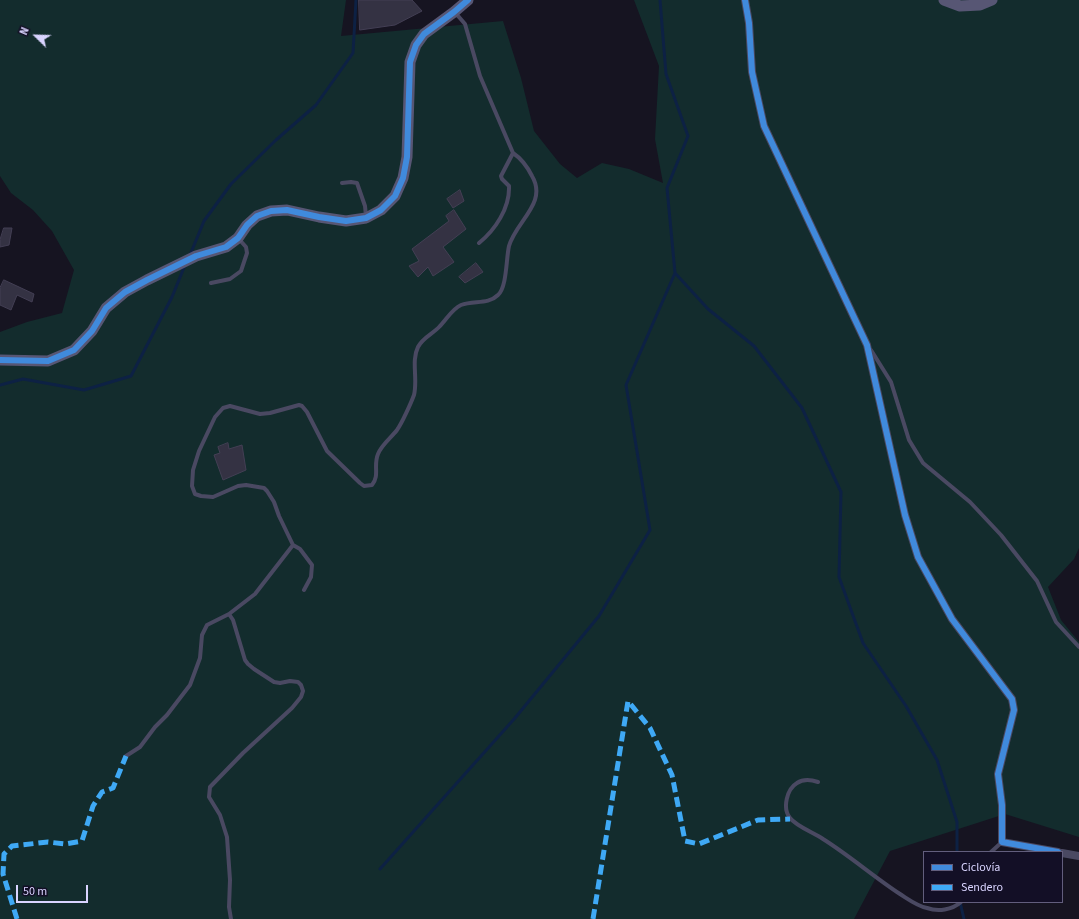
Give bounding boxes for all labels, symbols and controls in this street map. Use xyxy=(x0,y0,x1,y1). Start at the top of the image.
north arrow xyxy=(16,16,56,56)
text: N xyxy=(16,25,33,37)
legend xyxy=(923,851,1063,903)
text: Ciclovía xyxy=(961,859,1000,876)
scale bar xyxy=(18,877,90,903)
text: Sendero xyxy=(961,879,1003,896)
text: 50 m xyxy=(23,883,47,900)

